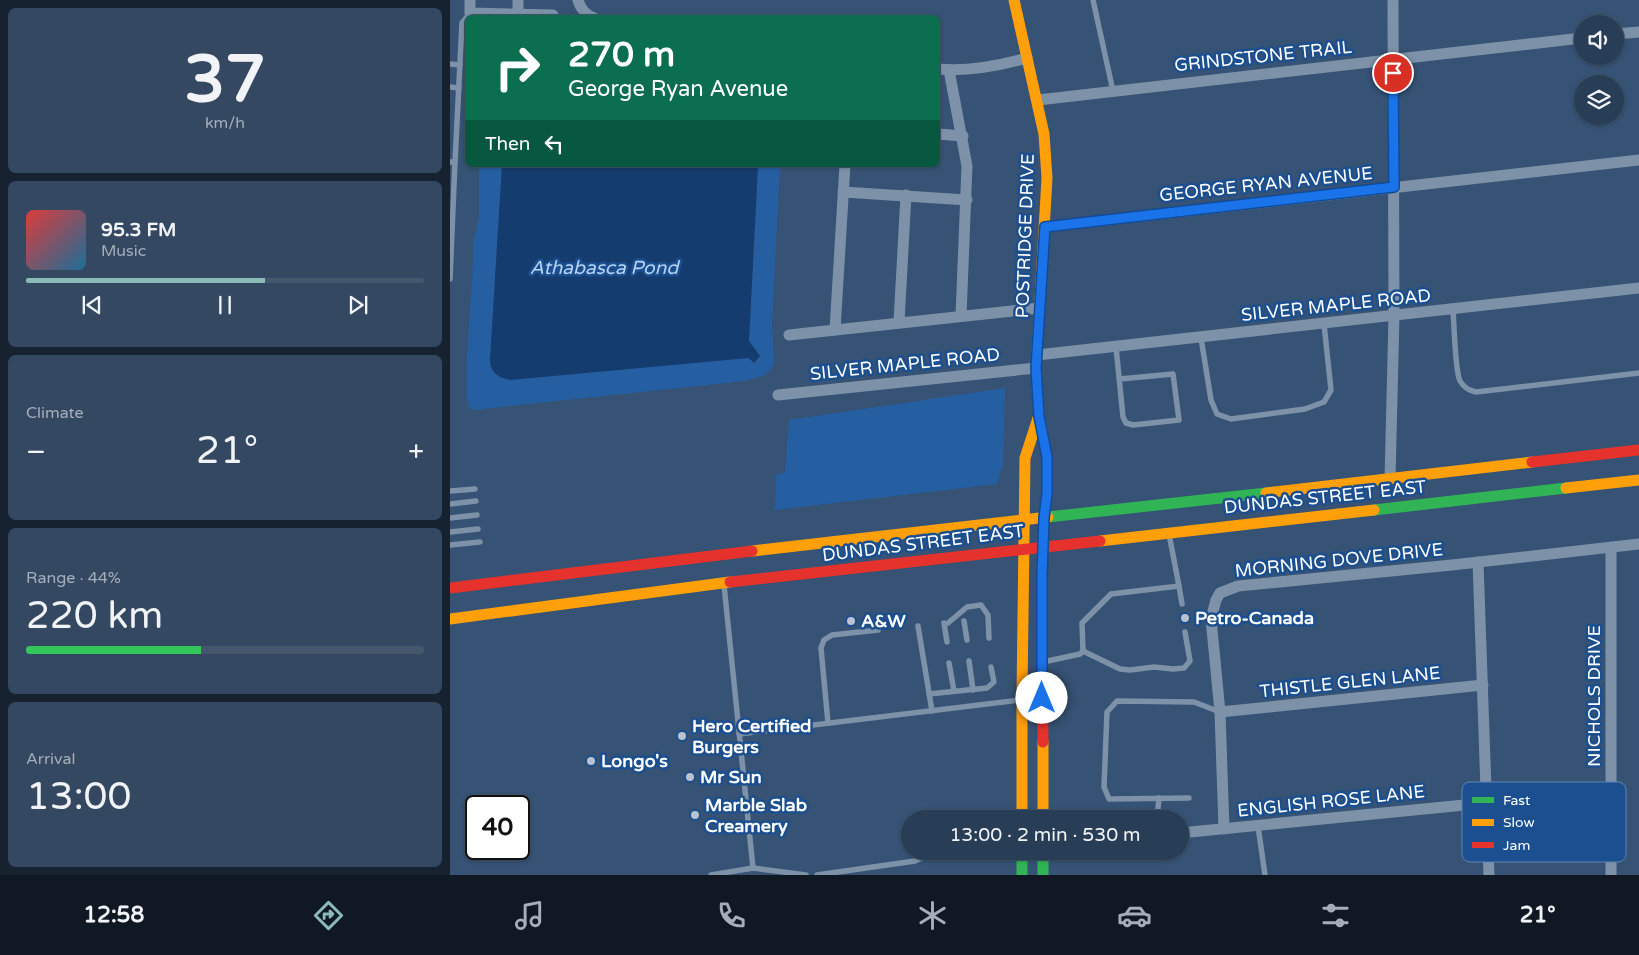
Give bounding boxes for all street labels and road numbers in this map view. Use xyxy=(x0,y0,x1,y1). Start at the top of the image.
street label: GRINDSTONE TRAIL xyxy=(1173,36,1354,76)
street label: POSTRIDGE DRIVE xyxy=(1011,153,1039,319)
street label: GEORGE RYAN AVENUE xyxy=(1158,162,1374,206)
street label: SILVER MAPLE ROAD xyxy=(1240,284,1432,326)
street label: SILVER MAPLE ROAD xyxy=(809,343,1001,385)
street label: DUNDAS STREET EAST xyxy=(1223,475,1427,519)
street label: DUNDAS STREET EAST xyxy=(821,520,1025,566)
street label: MORNING DOVE DRIVE xyxy=(1234,538,1444,582)
street label: NICHOLS DRIVE xyxy=(1583,625,1605,767)
street label: THISTLE GLEN LANE xyxy=(1259,662,1441,702)
street label: ENGLISH ROSE LANE xyxy=(1236,780,1426,822)

